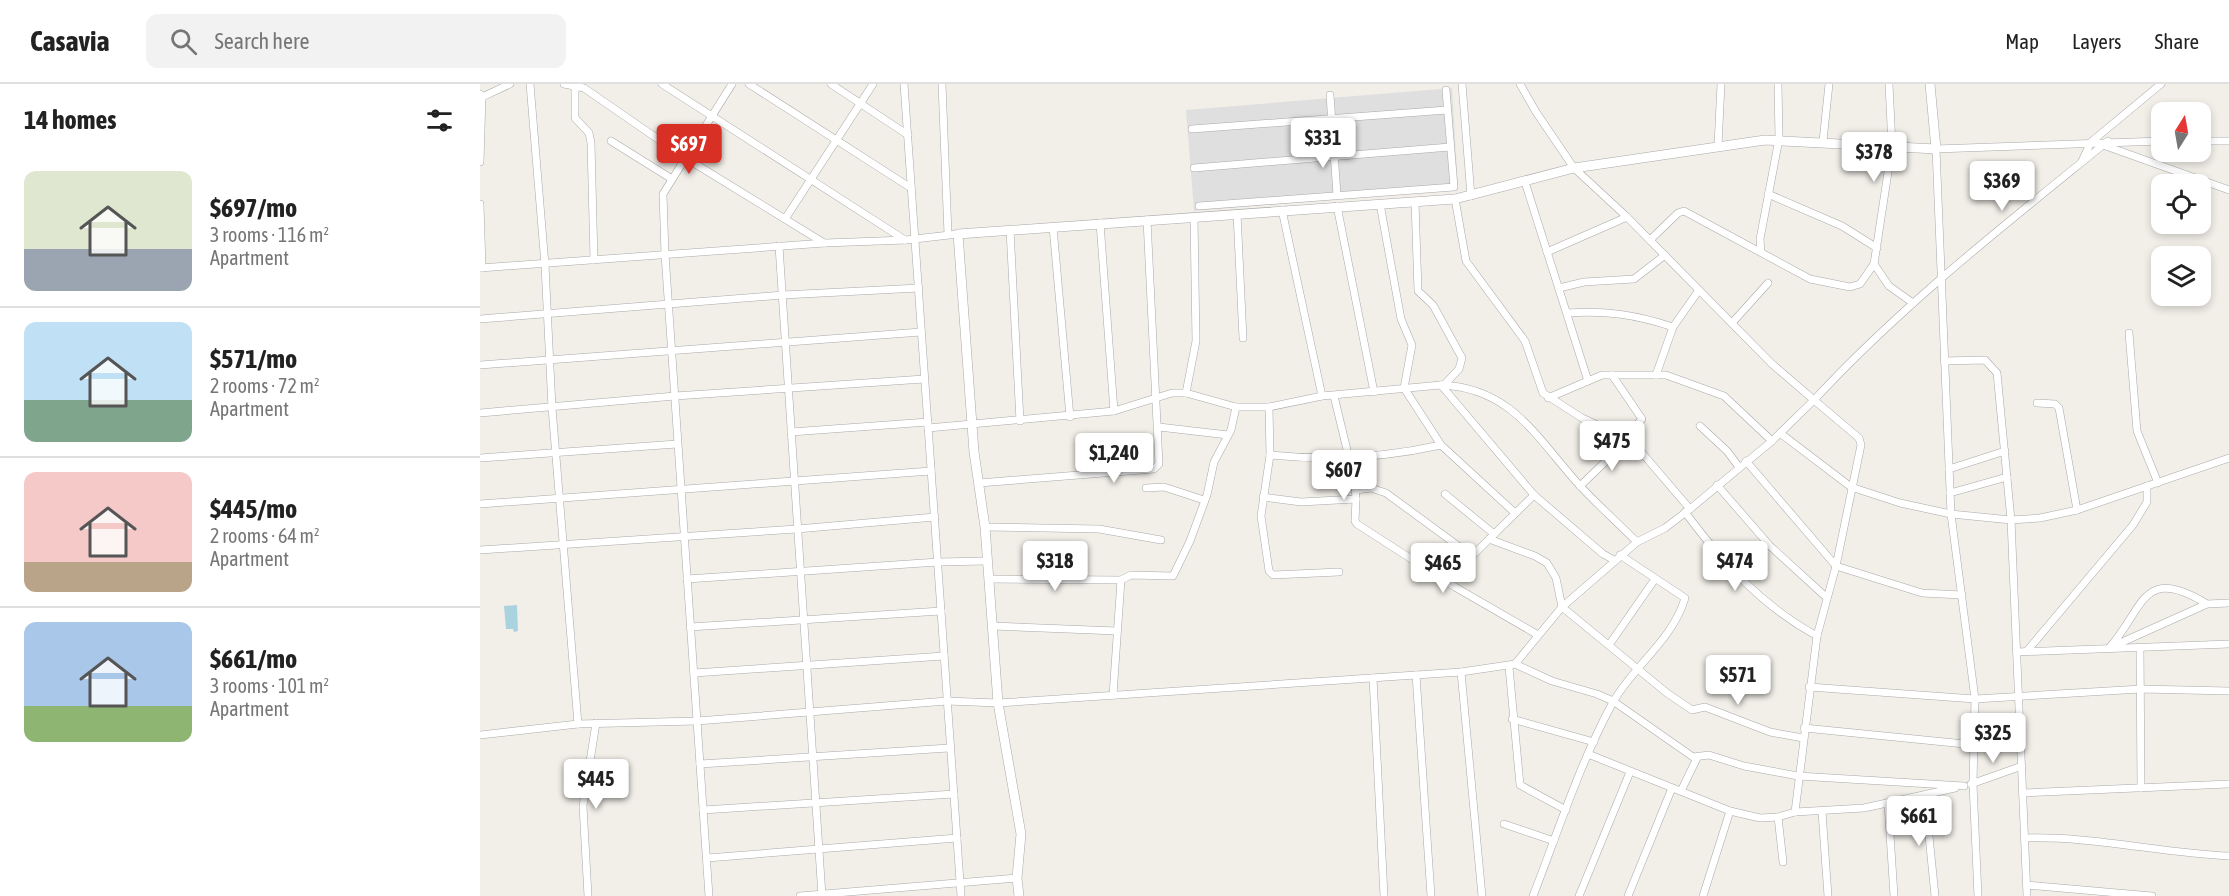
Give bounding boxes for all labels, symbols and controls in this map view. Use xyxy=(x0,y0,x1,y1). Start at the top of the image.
search box xyxy=(146,14,566,68)
text: Casavia xyxy=(30,25,110,57)
icon: search xyxy=(167,25,200,58)
text: Search here xyxy=(215,28,309,54)
text: Map xyxy=(2005,29,2039,53)
text: Layers xyxy=(2072,29,2122,53)
text: Share xyxy=(2155,29,2199,53)
north arrow xyxy=(2151,102,2211,162)
map controls xyxy=(2151,102,2211,306)
icon: filters xyxy=(423,104,456,137)
text: 14 homes xyxy=(24,105,117,135)
pin: $331 xyxy=(1287,118,1359,169)
pin: $697 xyxy=(653,124,725,175)
text: $331 xyxy=(1305,126,1341,149)
text: $697 xyxy=(671,132,707,155)
pin: $378 xyxy=(1838,132,1910,183)
text: $378 xyxy=(1856,140,1892,163)
pin: $369 xyxy=(1966,161,2038,212)
text: $369 xyxy=(1984,169,2020,192)
button: locate xyxy=(2151,174,2211,234)
text: $697/mo xyxy=(210,193,297,223)
icon: home xyxy=(72,195,144,267)
text: 3 rooms · 116 m² xyxy=(210,223,329,246)
text: Apartment xyxy=(210,246,289,269)
button: layers xyxy=(2151,246,2211,306)
text: $571/mo xyxy=(210,344,297,374)
icon: home xyxy=(72,346,144,418)
text: 2 rooms · 72 m² xyxy=(210,374,320,397)
text: Apartment xyxy=(210,397,289,420)
pin: $475 xyxy=(1576,421,1648,472)
text: $475 xyxy=(1594,429,1630,452)
pin: $1,240 xyxy=(1065,433,1163,484)
text: $1,240 xyxy=(1089,441,1139,464)
pin: $607 xyxy=(1308,450,1380,501)
text: $607 xyxy=(1326,458,1362,481)
text: $445/mo xyxy=(210,494,297,524)
icon: home xyxy=(72,496,144,568)
text: 2 rooms · 64 m² xyxy=(210,524,320,547)
pin: $318 xyxy=(1019,541,1091,592)
pin: $474 xyxy=(1699,541,1771,592)
pin: $465 xyxy=(1407,543,1479,594)
text: Apartment xyxy=(210,547,289,570)
text: $318 xyxy=(1037,549,1073,572)
text: $474 xyxy=(1717,549,1753,572)
text: $465 xyxy=(1425,551,1461,574)
text: $661/mo xyxy=(210,644,297,674)
icon: home xyxy=(72,646,144,718)
pin: $571 xyxy=(1702,655,1774,706)
text: $571 xyxy=(1720,663,1756,686)
text: 3 rooms · 101 m² xyxy=(210,674,329,697)
text: Apartment xyxy=(210,697,289,720)
pin: $325 xyxy=(1957,713,2029,764)
text: $325 xyxy=(1975,721,2011,744)
pin: $445 xyxy=(560,759,632,810)
text: $445 xyxy=(578,767,614,790)
pin: $661 xyxy=(1883,796,1955,847)
text: $661 xyxy=(1901,804,1937,827)

